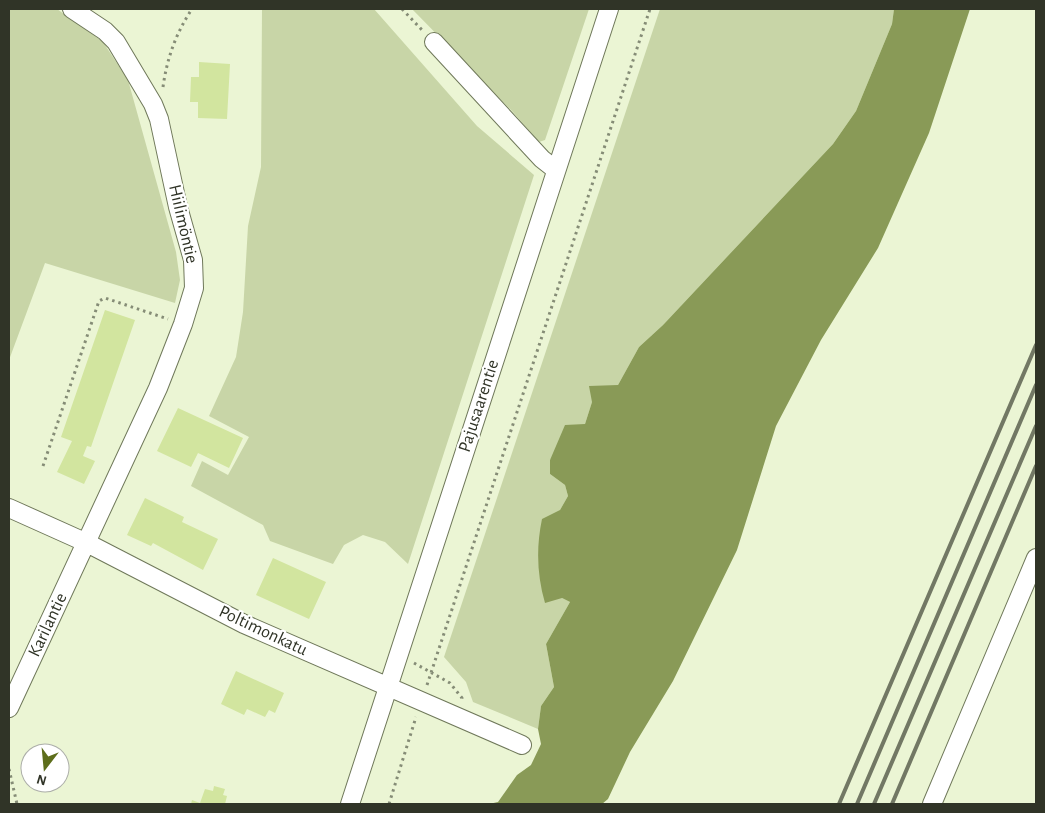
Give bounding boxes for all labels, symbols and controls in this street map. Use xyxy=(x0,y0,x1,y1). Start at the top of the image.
street label: Hiilimöntie xyxy=(165,183,201,265)
street label: Pajusaarentie xyxy=(456,358,502,454)
street label: Karilantie xyxy=(25,590,71,660)
street label: Poltimonkatu xyxy=(216,603,310,659)
north arrow xyxy=(20,743,70,793)
text: N xyxy=(35,771,48,788)

